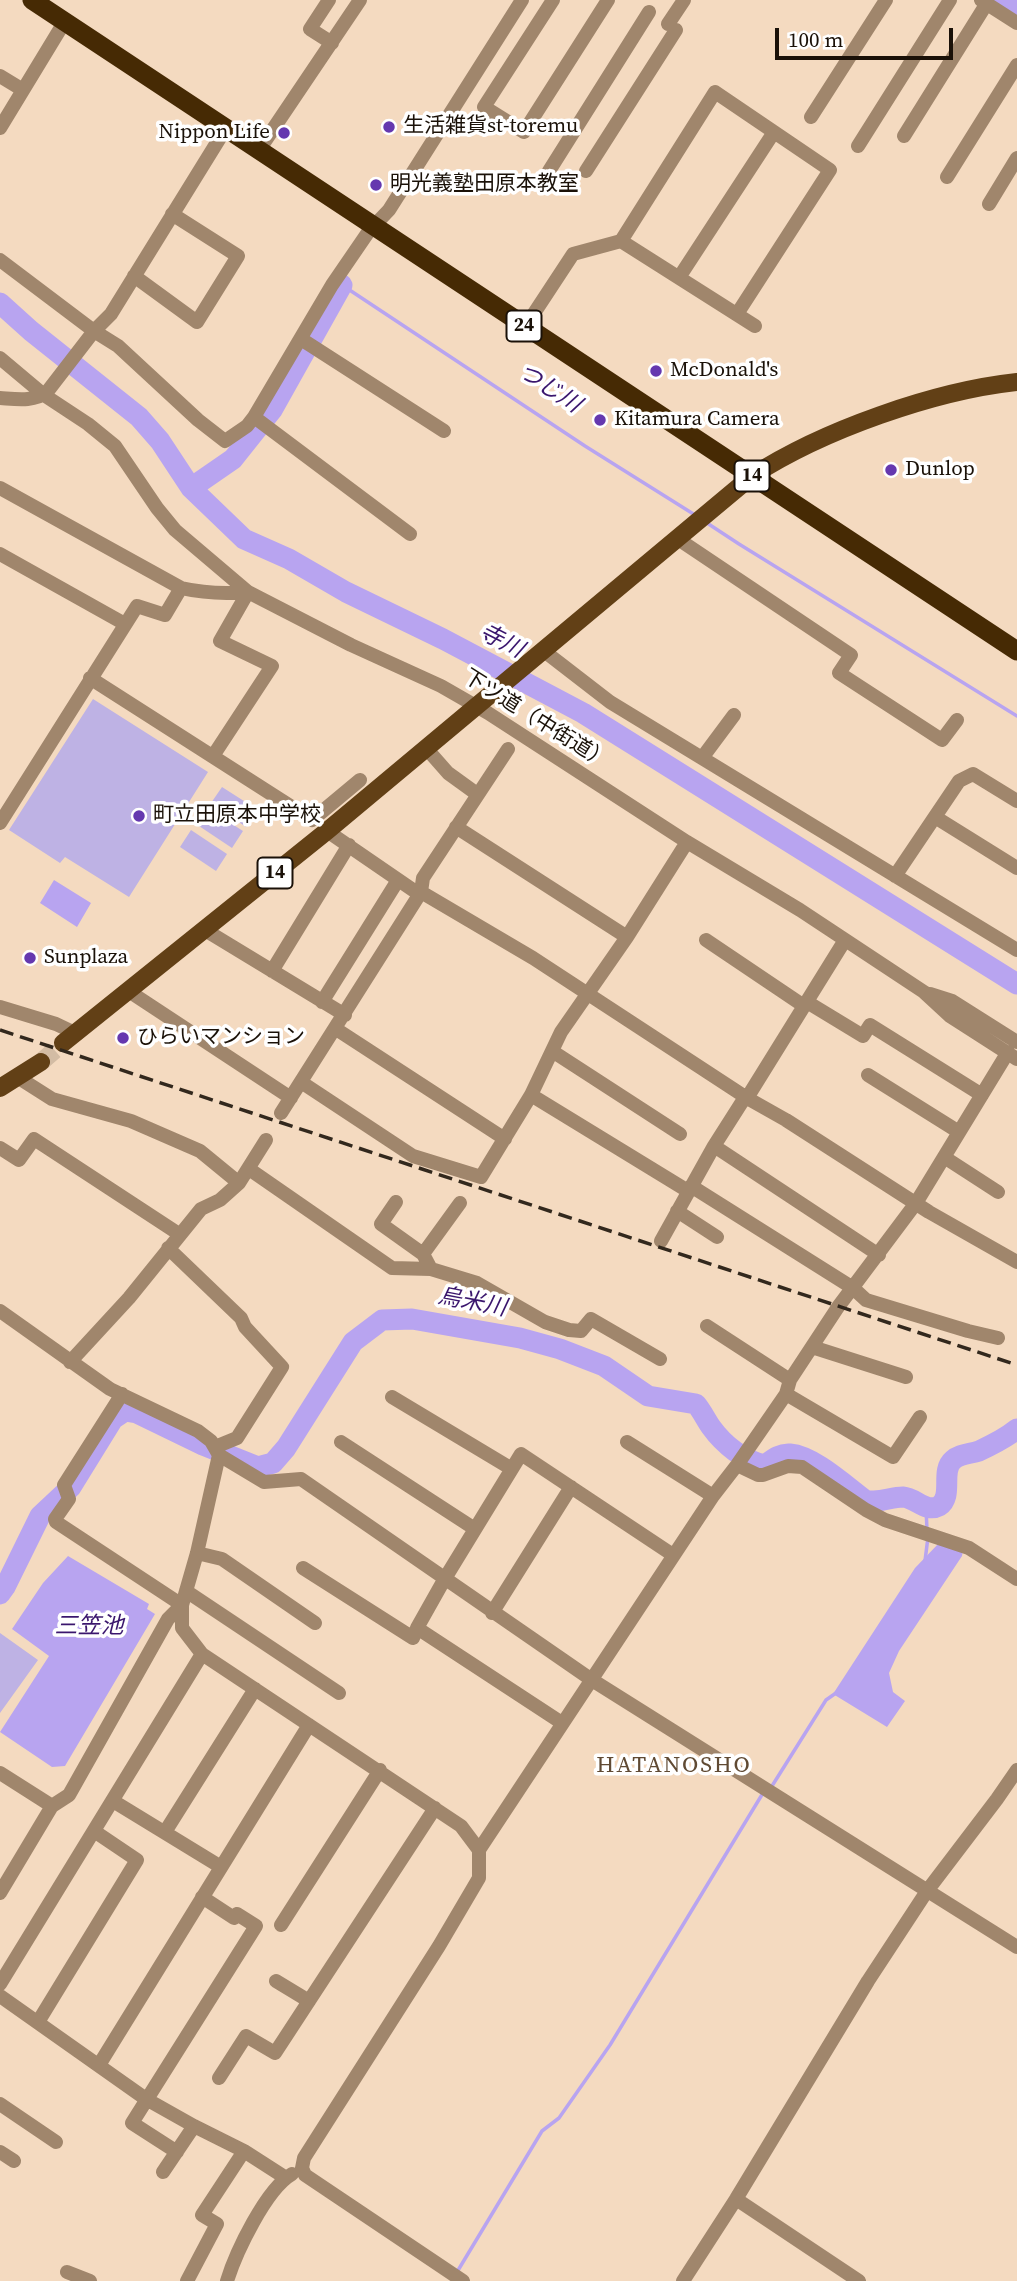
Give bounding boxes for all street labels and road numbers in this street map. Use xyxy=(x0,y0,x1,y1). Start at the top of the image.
road number: 24 xyxy=(506,310,542,342)
road number: 14 xyxy=(734,461,770,491)
street label: 下ツ道（中街道） xyxy=(458,665,614,775)
road number: 14 xyxy=(258,858,292,888)

